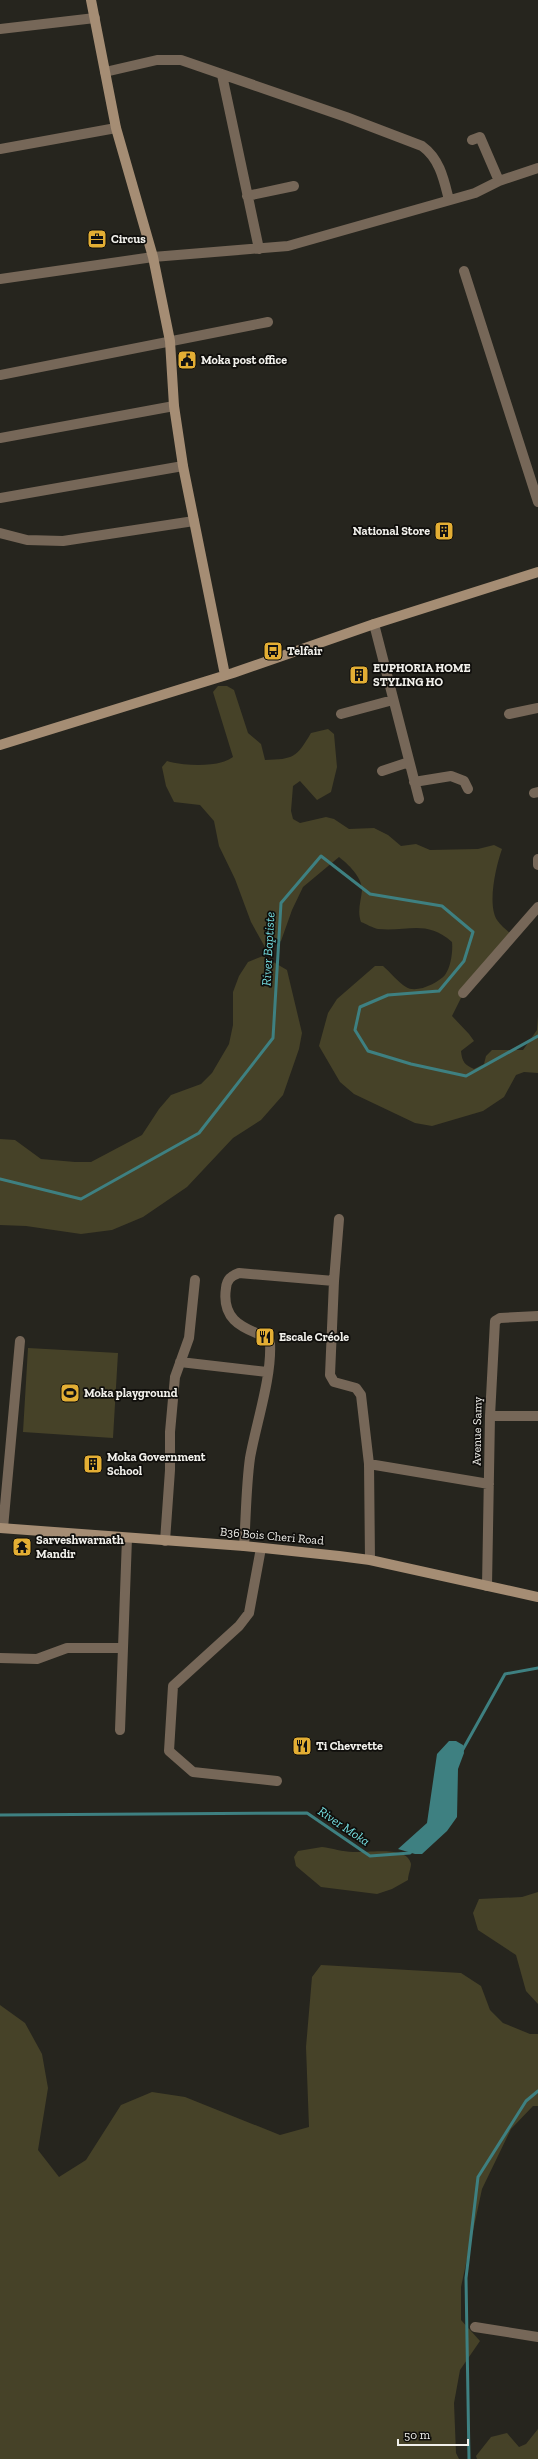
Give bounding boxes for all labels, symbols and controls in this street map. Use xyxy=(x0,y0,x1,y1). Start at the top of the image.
office icon: Circus xyxy=(86,228,108,250)
place label: Circus xyxy=(111,232,146,246)
public building icon: Moka post office xyxy=(176,349,198,371)
place label: Moka post office xyxy=(201,353,287,367)
building icon: National Store xyxy=(433,520,455,542)
place label: National Store xyxy=(353,524,430,538)
bus stop icon: Telfair xyxy=(262,640,284,662)
place label: Telfair xyxy=(287,644,323,658)
place label: EUPHORIA HOME STYLING HO xyxy=(373,661,471,689)
building icon: EUPHORIA HOME STYLING HO xyxy=(348,664,370,686)
water label: River Baptiste xyxy=(259,911,277,986)
restaurant icon: Escale Créole xyxy=(254,1326,276,1348)
place label: Escale Créole xyxy=(279,1330,349,1344)
sports icon: Moka playground xyxy=(59,1382,81,1404)
place label: Moka playground xyxy=(84,1386,178,1400)
street label: Avenue Samy xyxy=(469,1395,485,1466)
place label: Moka Government School xyxy=(107,1450,206,1478)
building icon: Moka Government School xyxy=(82,1453,104,1475)
street label: B36 Bois Cheri Road xyxy=(220,1524,325,1548)
place label: Sarveshwarnath Mandir xyxy=(36,1533,124,1561)
temple icon: Sarveshwarnath Mandir xyxy=(11,1536,33,1558)
restaurant icon: Ti Chevrette xyxy=(291,1735,313,1757)
place label: Ti Chevrette xyxy=(316,1739,383,1753)
water label: River Moka xyxy=(315,1803,373,1849)
scale bar xyxy=(398,2421,468,2447)
text: 50 m xyxy=(404,2428,431,2442)

